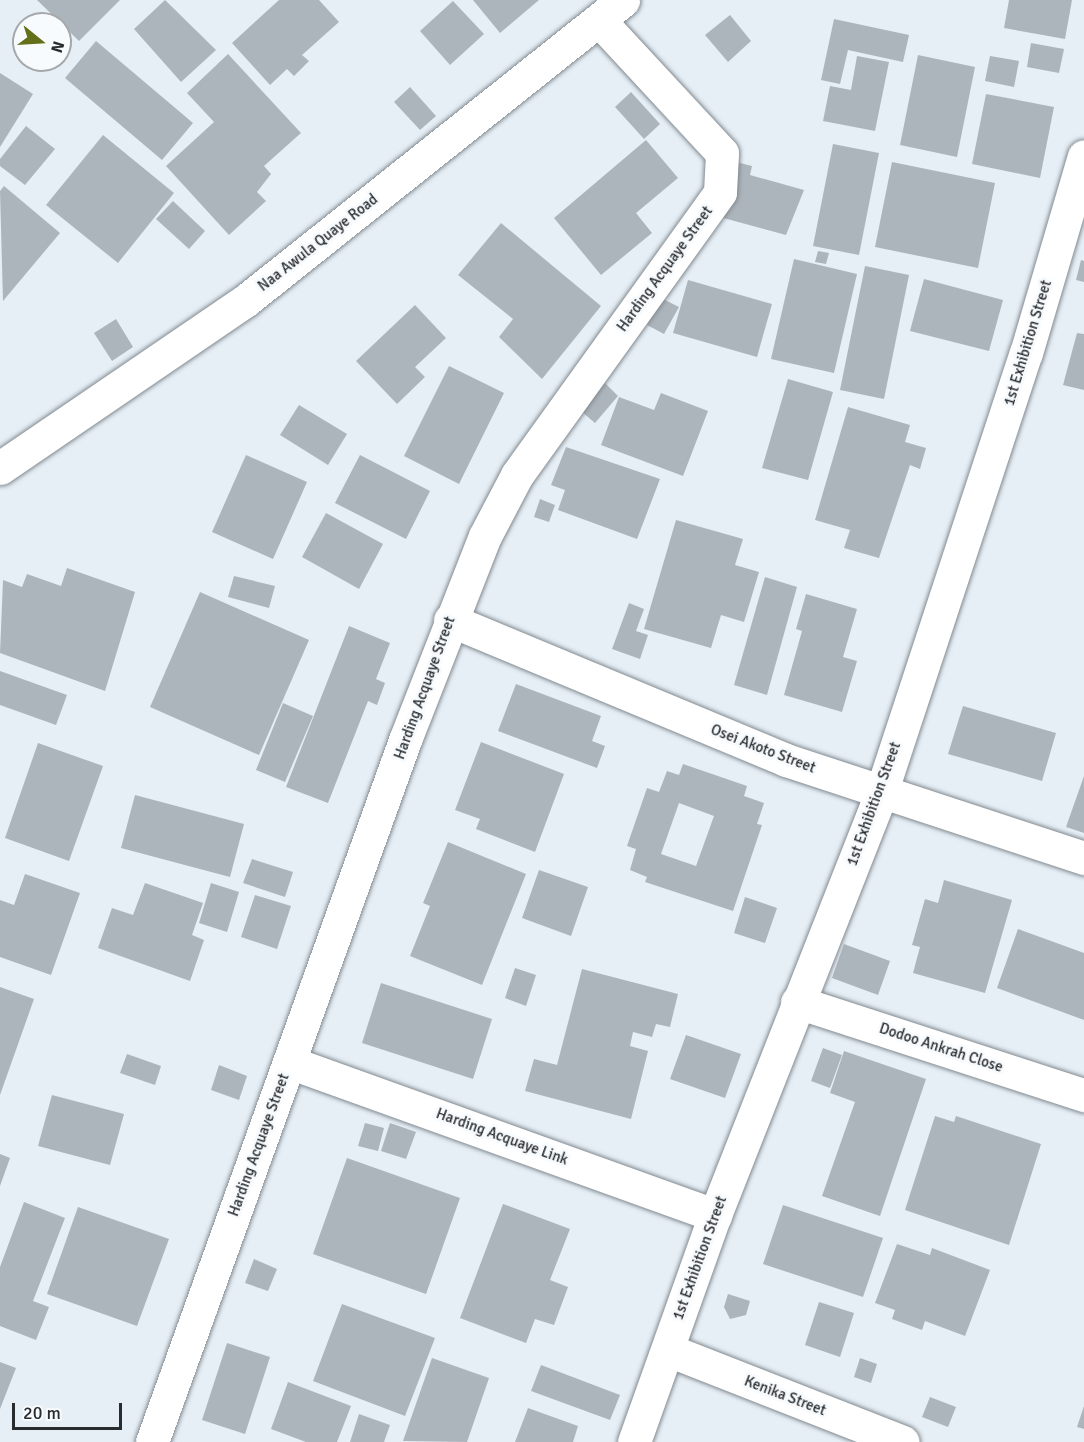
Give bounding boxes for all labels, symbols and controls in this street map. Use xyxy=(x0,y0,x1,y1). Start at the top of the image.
north arrow xyxy=(12,12,72,72)
text: N xyxy=(46,39,68,55)
street label: Naa Awula Quaye Road xyxy=(254,191,382,295)
street label: Harding Acquaye Street xyxy=(613,203,717,335)
street label: 1st Exhibition Street xyxy=(1000,278,1056,408)
street label: Harding Acquaye Street xyxy=(391,614,459,762)
street label: Osei Akoto Street xyxy=(708,721,818,777)
street label: 1st Exhibition Street xyxy=(843,740,905,868)
street label: Dodoo Ankrah Close xyxy=(877,1020,1005,1076)
street label: Harding Acquaye Street xyxy=(225,1071,293,1219)
street label: Harding Acquaye Link xyxy=(434,1105,570,1169)
street label: 1st Exhibition Street xyxy=(669,1194,731,1322)
street label: Kenika Street xyxy=(742,1372,828,1420)
scale bar xyxy=(15,1391,124,1429)
text: 20 m xyxy=(23,1402,61,1424)

